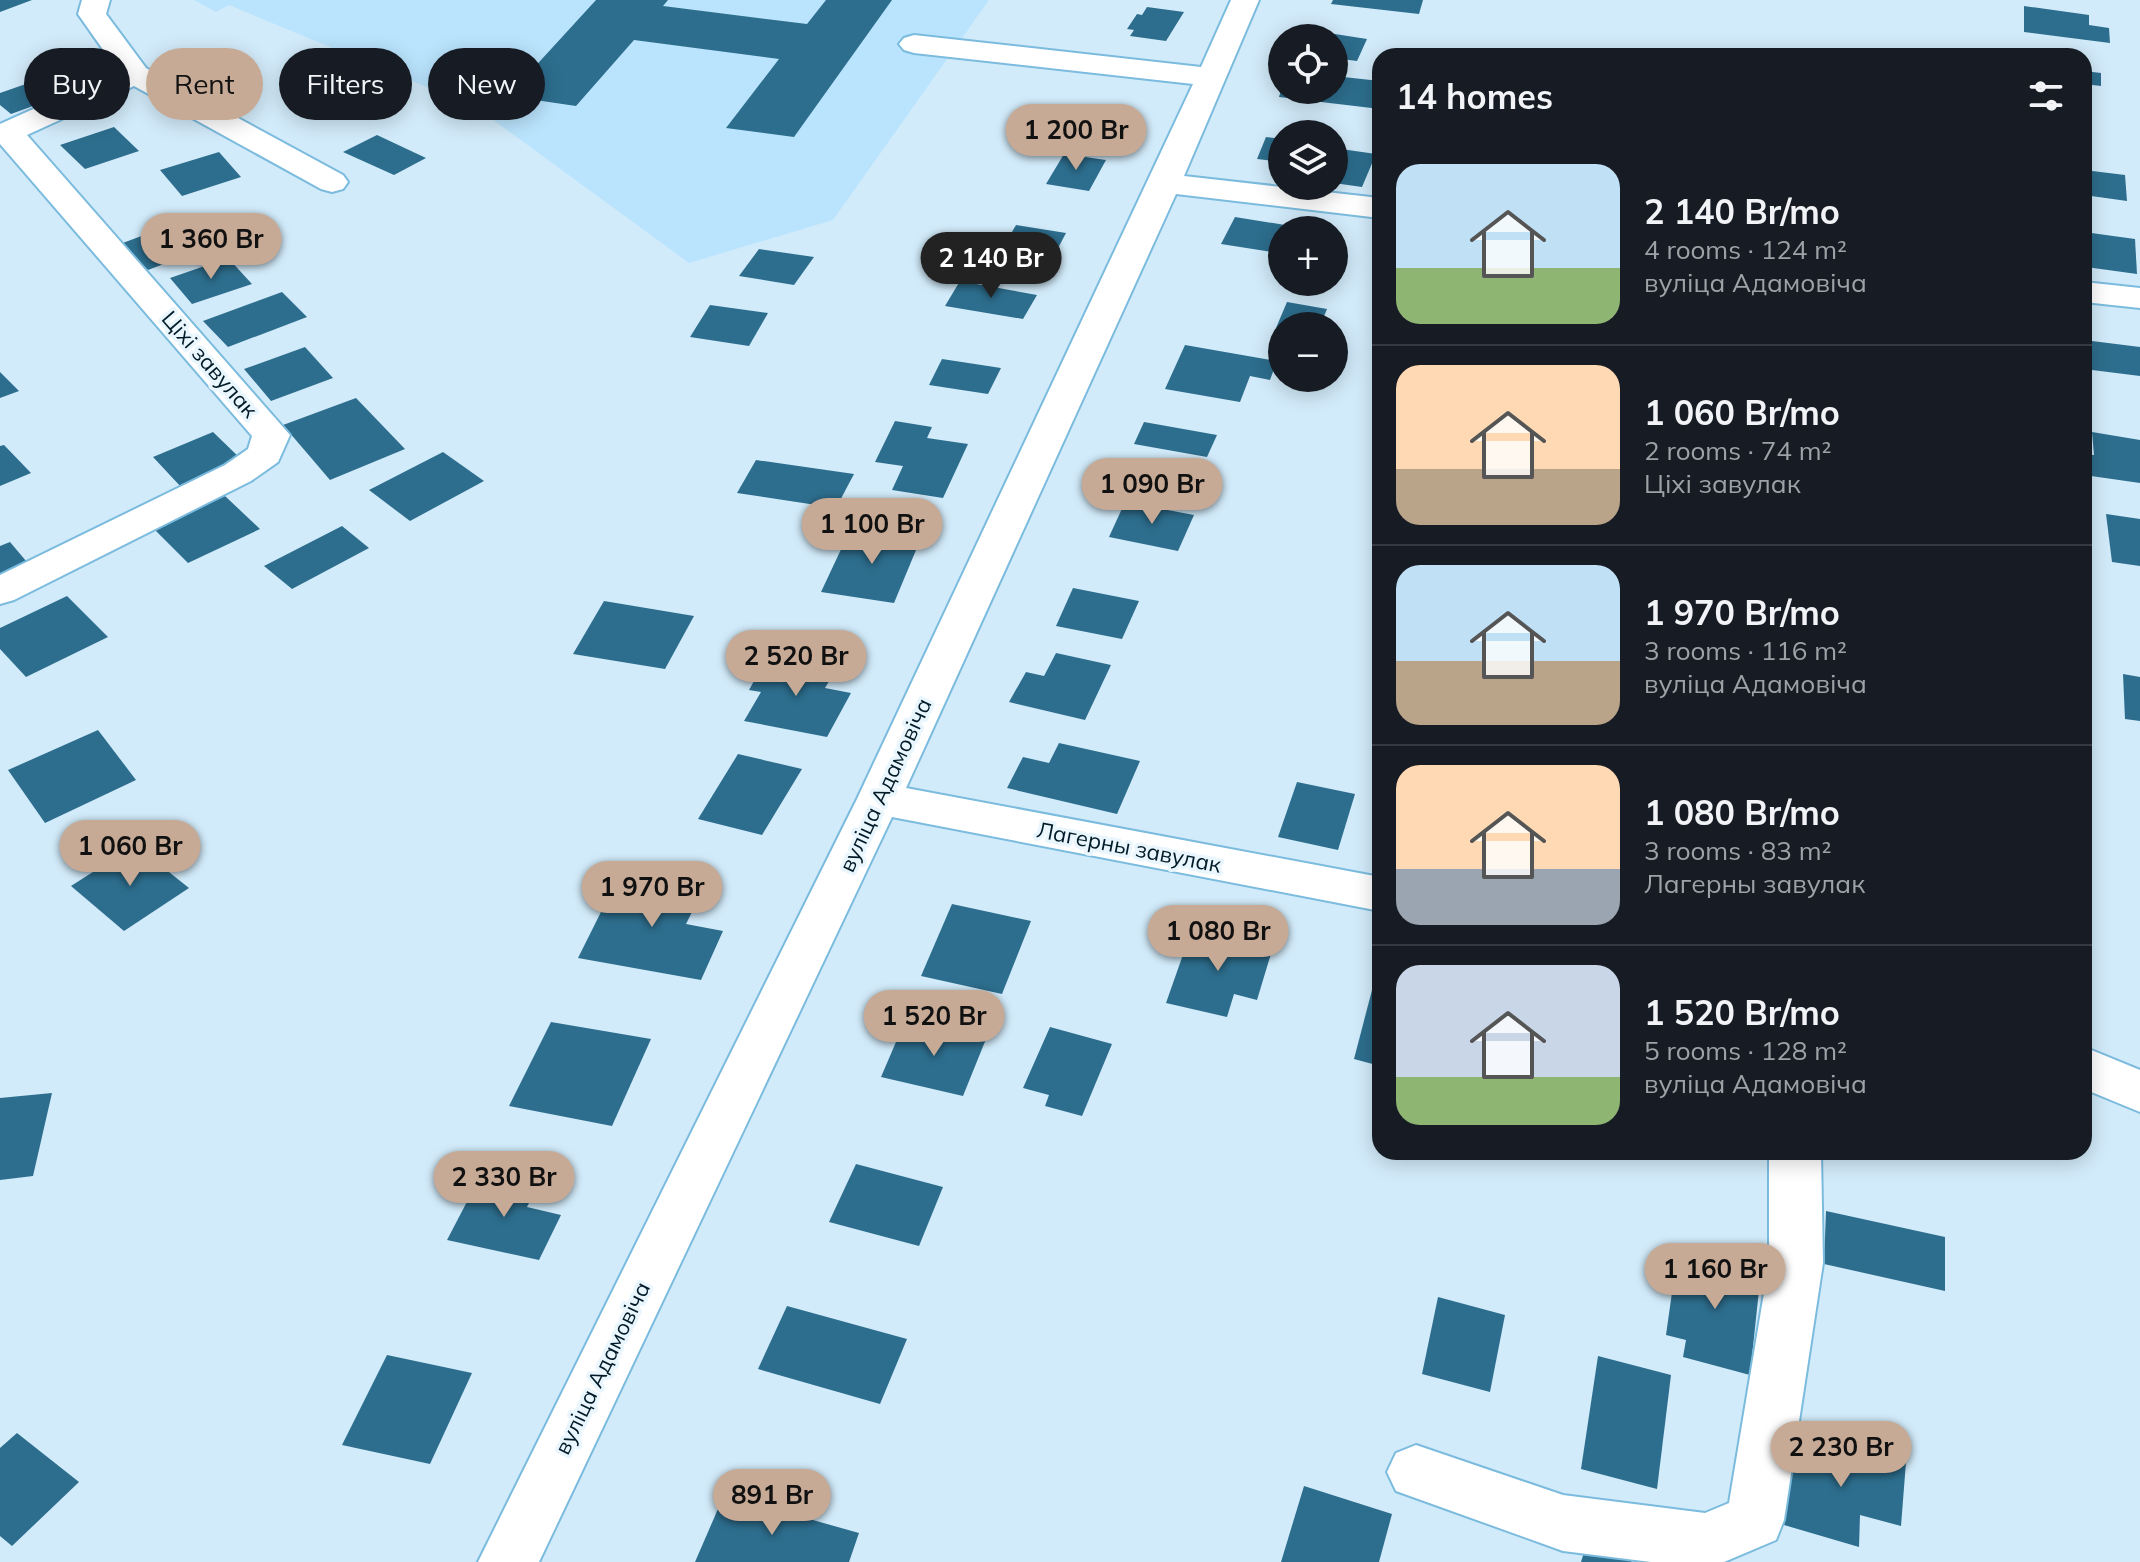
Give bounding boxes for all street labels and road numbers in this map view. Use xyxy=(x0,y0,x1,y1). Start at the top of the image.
street label: Ціхі завулак xyxy=(156,305,264,423)
street label: вуліца Адамовіча xyxy=(832,694,938,876)
street label: Лагерны завулак xyxy=(1034,815,1224,879)
street label: вуліца Адамовіча xyxy=(548,1277,656,1459)

